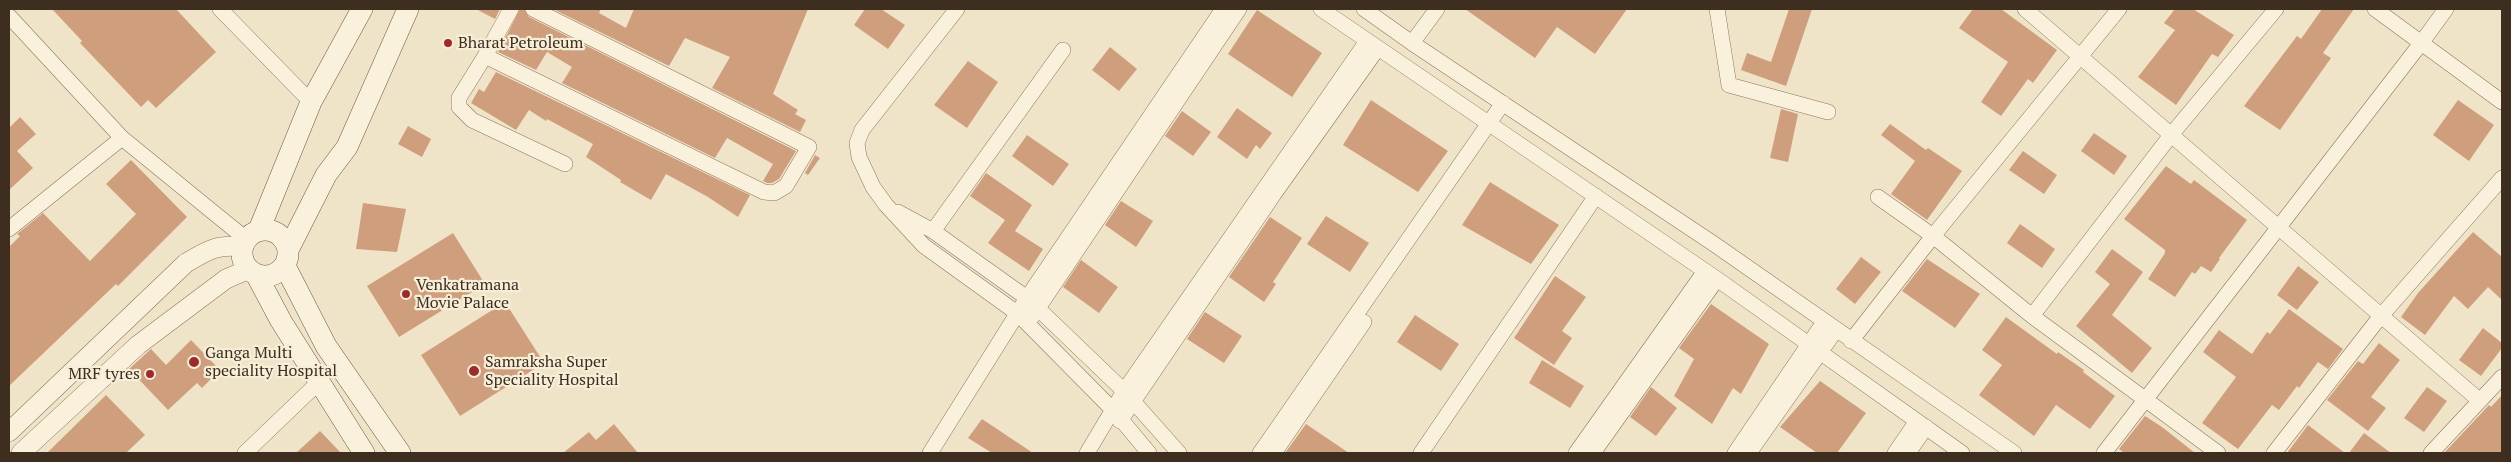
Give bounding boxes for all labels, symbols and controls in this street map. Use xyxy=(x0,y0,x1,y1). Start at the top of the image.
place label: Bharat Petroleum xyxy=(458,33,583,53)
marker: Bharat Petroleum xyxy=(442,37,454,49)
place label: Venkatramana Movie Palace xyxy=(416,275,519,313)
marker: Venkatramana Movie Palace xyxy=(400,288,412,300)
place label: Ganga Multi speciality Hospital xyxy=(205,343,337,381)
place label: Samraksha Super Speciality Hospital xyxy=(485,352,619,390)
marker: Ganga Multi speciality Hospital xyxy=(187,355,201,369)
place label: MRF tyres xyxy=(68,364,140,384)
marker: Samraksha Super Speciality Hospital xyxy=(467,364,481,378)
marker: MRF tyres xyxy=(144,368,156,380)

